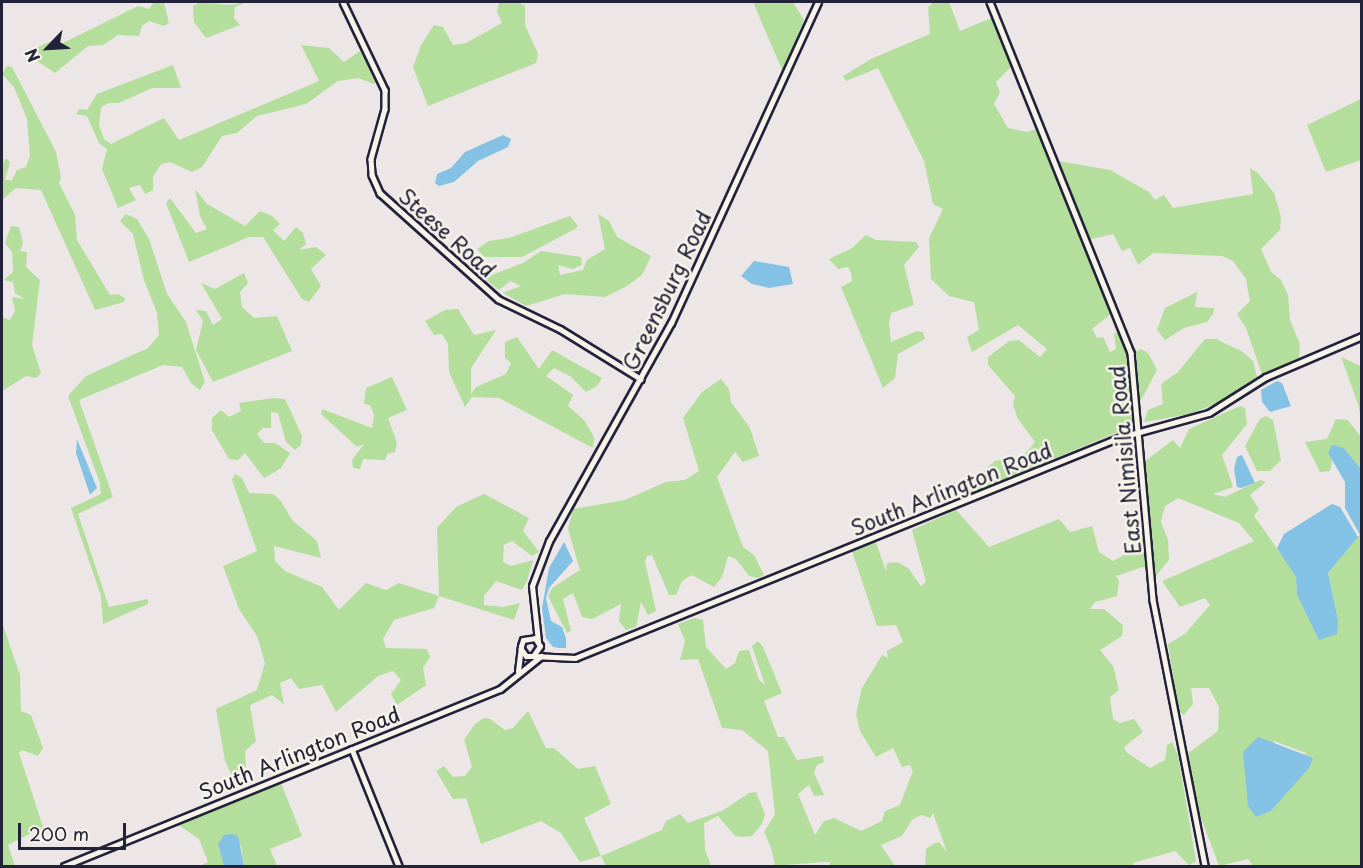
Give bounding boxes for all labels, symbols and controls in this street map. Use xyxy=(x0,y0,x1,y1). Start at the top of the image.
north arrow xyxy=(18,18,78,78)
text: N xyxy=(18,45,45,66)
street label: Steese Road xyxy=(394,182,502,282)
street label: Greensburg Road xyxy=(616,205,716,375)
street label: East Nimisila Road xyxy=(1103,364,1145,556)
street label: South Arlington Road xyxy=(846,436,1056,540)
street label: South Arlington Road xyxy=(194,700,404,804)
scale bar xyxy=(21,811,129,849)
text: 200 m xyxy=(29,820,89,847)

